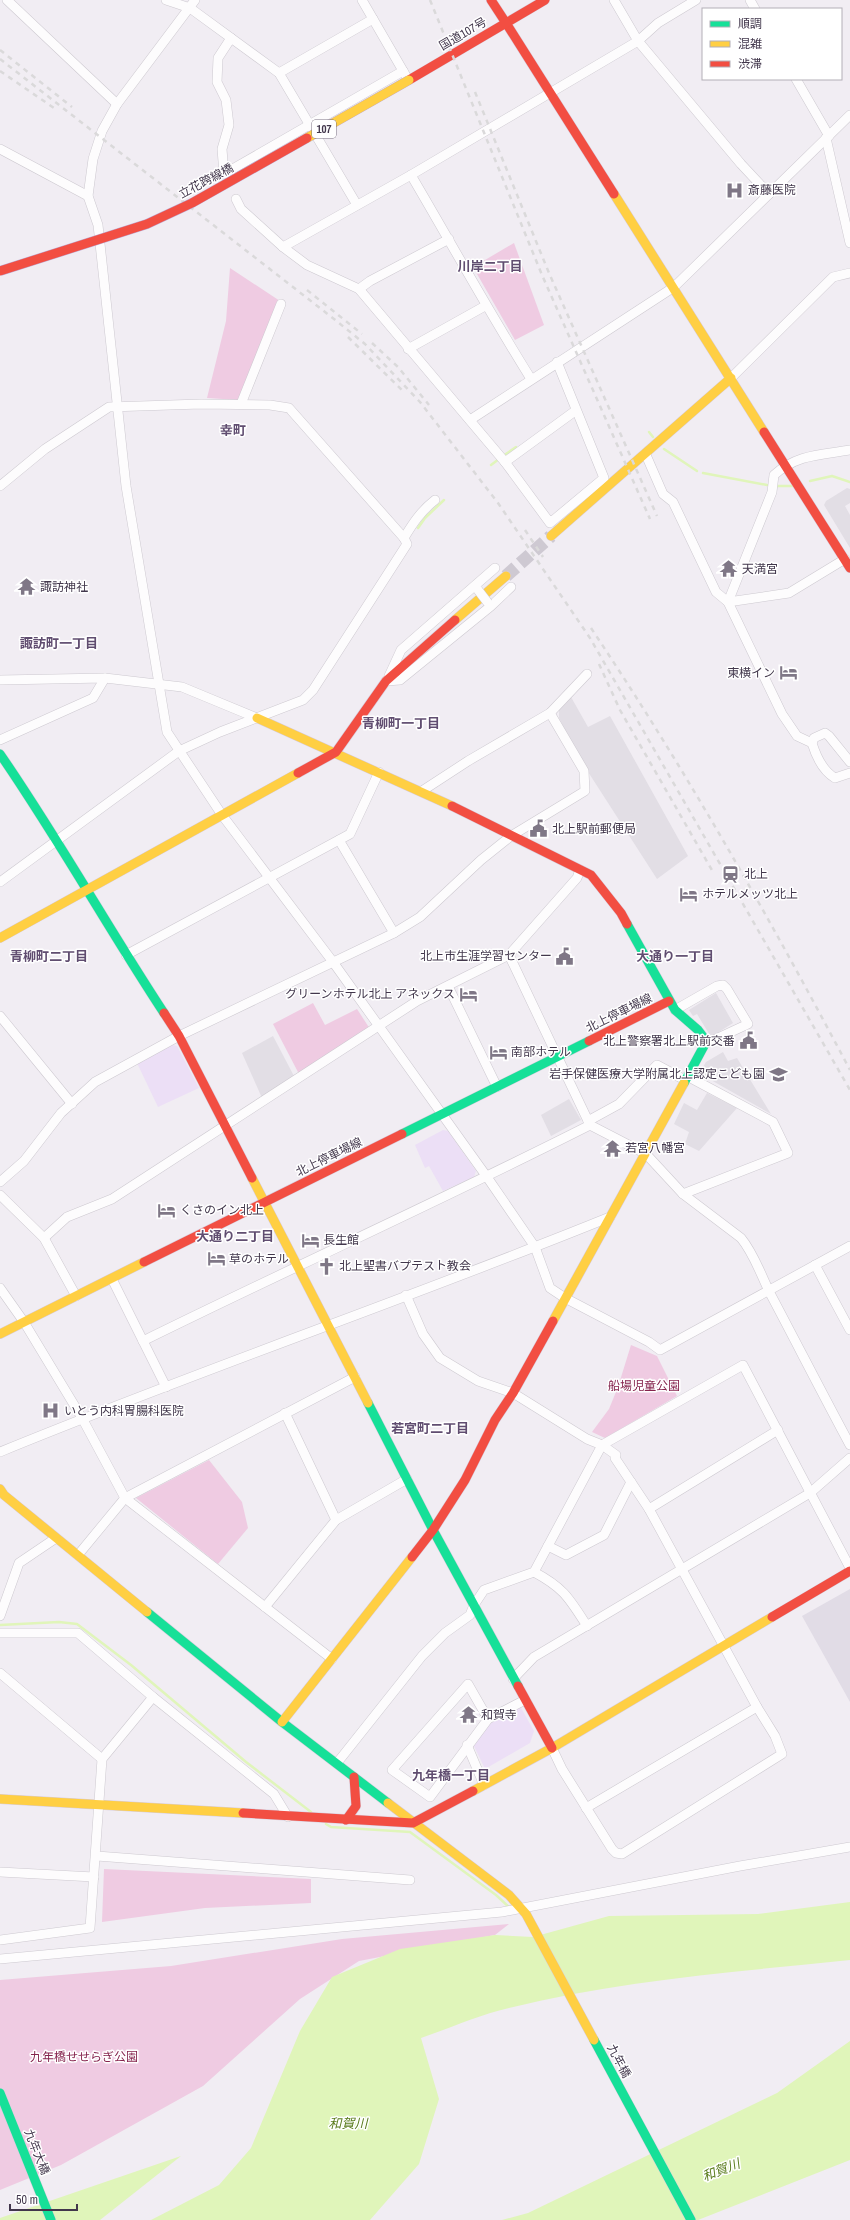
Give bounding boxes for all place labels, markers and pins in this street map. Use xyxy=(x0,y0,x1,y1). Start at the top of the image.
hospital icon: 斎藤医院 xyxy=(725,180,745,200)
place label: 斎藤医院 xyxy=(748,182,796,198)
temple icon: 天満宮 xyxy=(719,559,739,579)
place label: 天満宮 xyxy=(742,561,778,577)
temple icon: 諏訪神社 xyxy=(17,577,37,597)
place label: 諏訪神社 xyxy=(40,579,88,595)
hotel icon: 東横イン xyxy=(778,663,798,683)
place label: 東横イン xyxy=(727,665,775,681)
public building icon: 北上駅前郵便局 xyxy=(529,819,549,839)
place label: 北上駅前郵便局 xyxy=(552,821,636,837)
station icon: 北上 xyxy=(721,864,741,884)
place label: 北上 xyxy=(744,866,768,882)
hotel icon: ホテルメッツ北上 xyxy=(679,884,699,904)
place label: ホテルメッツ北上 xyxy=(702,886,798,902)
public building icon: 北上市生涯学習センター xyxy=(555,946,575,966)
place label: 北上市生涯学習センター xyxy=(420,948,552,964)
hotel icon: グリーンホテル北上 アネックス xyxy=(458,984,478,1004)
place label: グリーンホテル北上 アネックス xyxy=(285,986,455,1002)
public building icon: 北上警察署北上駅前交番 xyxy=(738,1031,758,1051)
place label: 北上警察署北上駅前交番 xyxy=(603,1033,735,1049)
hotel icon: 南部ホテル xyxy=(488,1042,508,1062)
place label: 南部ホテル xyxy=(511,1044,571,1060)
school or university icon: 岩手保健医療大学附属北上認定こども園 xyxy=(768,1064,788,1084)
place label: 岩手保健医療大学附属北上認定こども園 xyxy=(549,1066,765,1082)
temple icon: 若宮八幡宮 xyxy=(602,1138,622,1158)
place label: 若宮八幡宮 xyxy=(625,1140,685,1156)
hotel icon: くさのイン北上 xyxy=(157,1200,177,1220)
place label: くさのイン北上 xyxy=(180,1202,264,1218)
hotel icon: 長生館 xyxy=(300,1230,320,1250)
place label: 長生館 xyxy=(323,1232,359,1248)
hotel icon: 草のホテル xyxy=(206,1249,226,1269)
place label: 草のホテル xyxy=(229,1251,289,1267)
church icon: 北上聖書バプテスト教会 xyxy=(316,1256,336,1276)
place label: 北上聖書バプテスト教会 xyxy=(339,1258,471,1274)
hospital icon: いとう内科胃腸科医院 xyxy=(41,1401,61,1421)
place label: いとう内科胃腸科医院 xyxy=(64,1403,184,1419)
temple icon: 和賀寺 xyxy=(458,1705,478,1725)
place label: 和賀寺 xyxy=(481,1707,517,1723)

